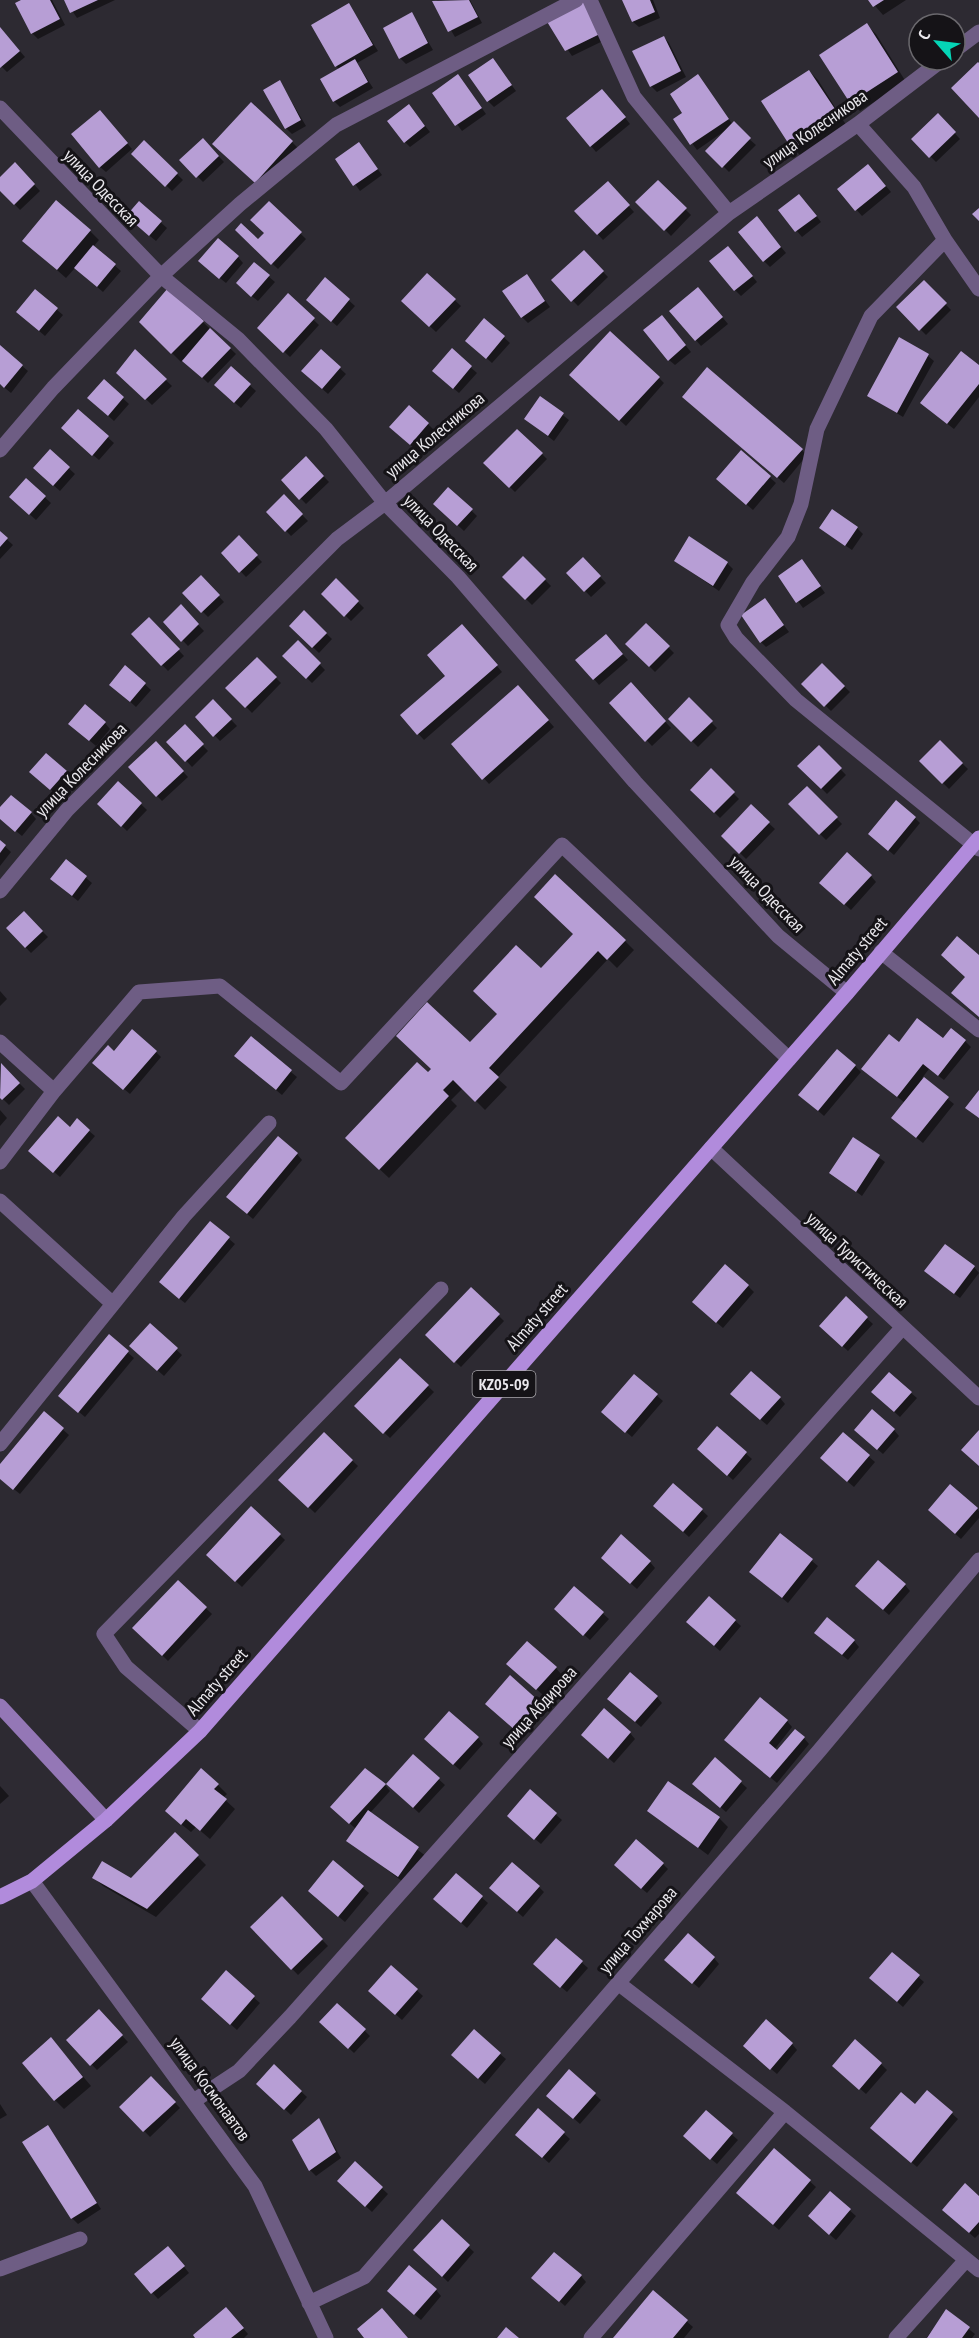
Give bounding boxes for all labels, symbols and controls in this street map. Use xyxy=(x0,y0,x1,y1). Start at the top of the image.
north arrow xyxy=(907,12,967,72)
text: С xyxy=(913,26,935,43)
street label: улица Колесникова xyxy=(758,84,871,173)
street label: улица Одесская xyxy=(59,144,144,231)
street label: улица Колесникова xyxy=(380,386,489,483)
street label: улица Одесская xyxy=(399,489,484,576)
street label: улица Колесникова xyxy=(30,718,131,822)
street label: улица Одесская xyxy=(725,850,810,937)
street label: Almaty street xyxy=(821,912,892,990)
street label: улица Туристическая xyxy=(802,1207,913,1313)
street label: Almaty street xyxy=(501,1278,572,1355)
road number: KZ05-09 xyxy=(472,1371,536,1397)
street label: Almaty street xyxy=(181,1643,252,1720)
street label: улица Абдирова xyxy=(496,1661,581,1752)
street label: улица Тохмарова xyxy=(594,1881,682,1978)
street label: улица Космонавтов xyxy=(165,2032,256,2145)

